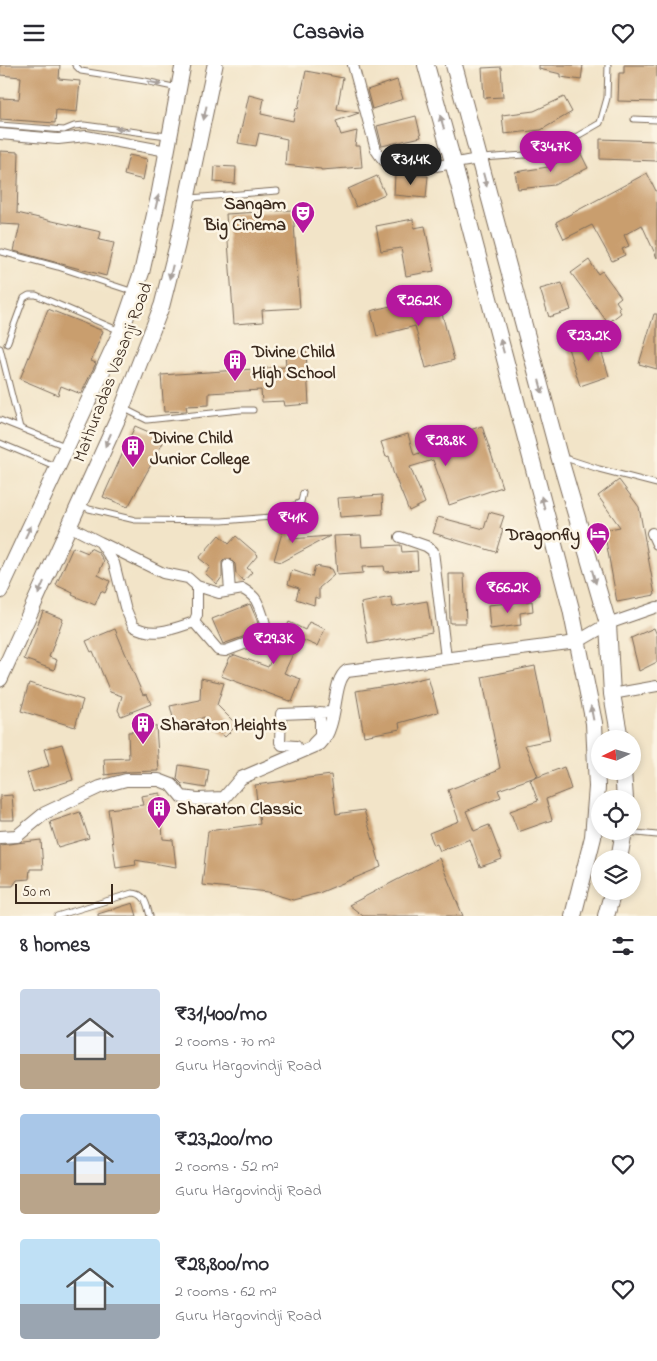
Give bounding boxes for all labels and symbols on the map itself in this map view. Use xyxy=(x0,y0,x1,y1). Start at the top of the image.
one-way arrow xyxy=(148,79,163,87)
one-way arrow xyxy=(201,105,209,120)
one-way arrow xyxy=(438,114,446,129)
one-way arrow xyxy=(113,125,129,133)
pin: ₹34.7K xyxy=(510,131,592,173)
pin: ₹31.4K xyxy=(370,143,452,186)
one-way arrow xyxy=(481,172,489,187)
place label: Sangam Big Cinema xyxy=(203,192,286,240)
one-way arrow xyxy=(153,195,161,210)
theatre icon: Sangam Big Cinema xyxy=(290,200,316,234)
one-way arrow xyxy=(166,264,174,279)
street label: Mathuradas Vasanji Road xyxy=(68,279,160,466)
pin: ₹26.2K xyxy=(378,285,460,327)
pin: ₹23.2K xyxy=(548,319,630,362)
one-way arrow xyxy=(497,339,505,354)
place label: Divine Child High School xyxy=(251,340,336,388)
building icon: Divine Child High School xyxy=(222,348,248,382)
one-way arrow xyxy=(537,380,545,395)
pin: ₹28.8K xyxy=(405,425,487,467)
place label: Divine Child Junior College xyxy=(149,426,250,474)
one-way arrow xyxy=(103,433,111,447)
building icon: Divine Child Junior College xyxy=(120,434,146,468)
one-way arrow xyxy=(539,496,547,511)
pin: ₹41K xyxy=(263,501,323,544)
hotel icon: Dragonfly xyxy=(585,521,611,555)
place label: Dragonfly xyxy=(505,523,580,550)
one-way arrow xyxy=(25,525,33,539)
one-way arrow xyxy=(591,570,599,585)
pin: ₹66.2K xyxy=(467,571,549,614)
one-way arrow xyxy=(37,581,45,595)
pin: ₹29.3K xyxy=(233,623,315,665)
one-way arrow xyxy=(587,704,595,720)
building icon: Sharaton Heights xyxy=(130,711,156,745)
place label: Sharaton Heights xyxy=(160,713,287,740)
north arrow xyxy=(591,730,641,780)
building icon: Sharaton Classic xyxy=(146,795,172,829)
place label: Sharaton Classic xyxy=(176,797,303,823)
scale bar xyxy=(15,881,112,904)

